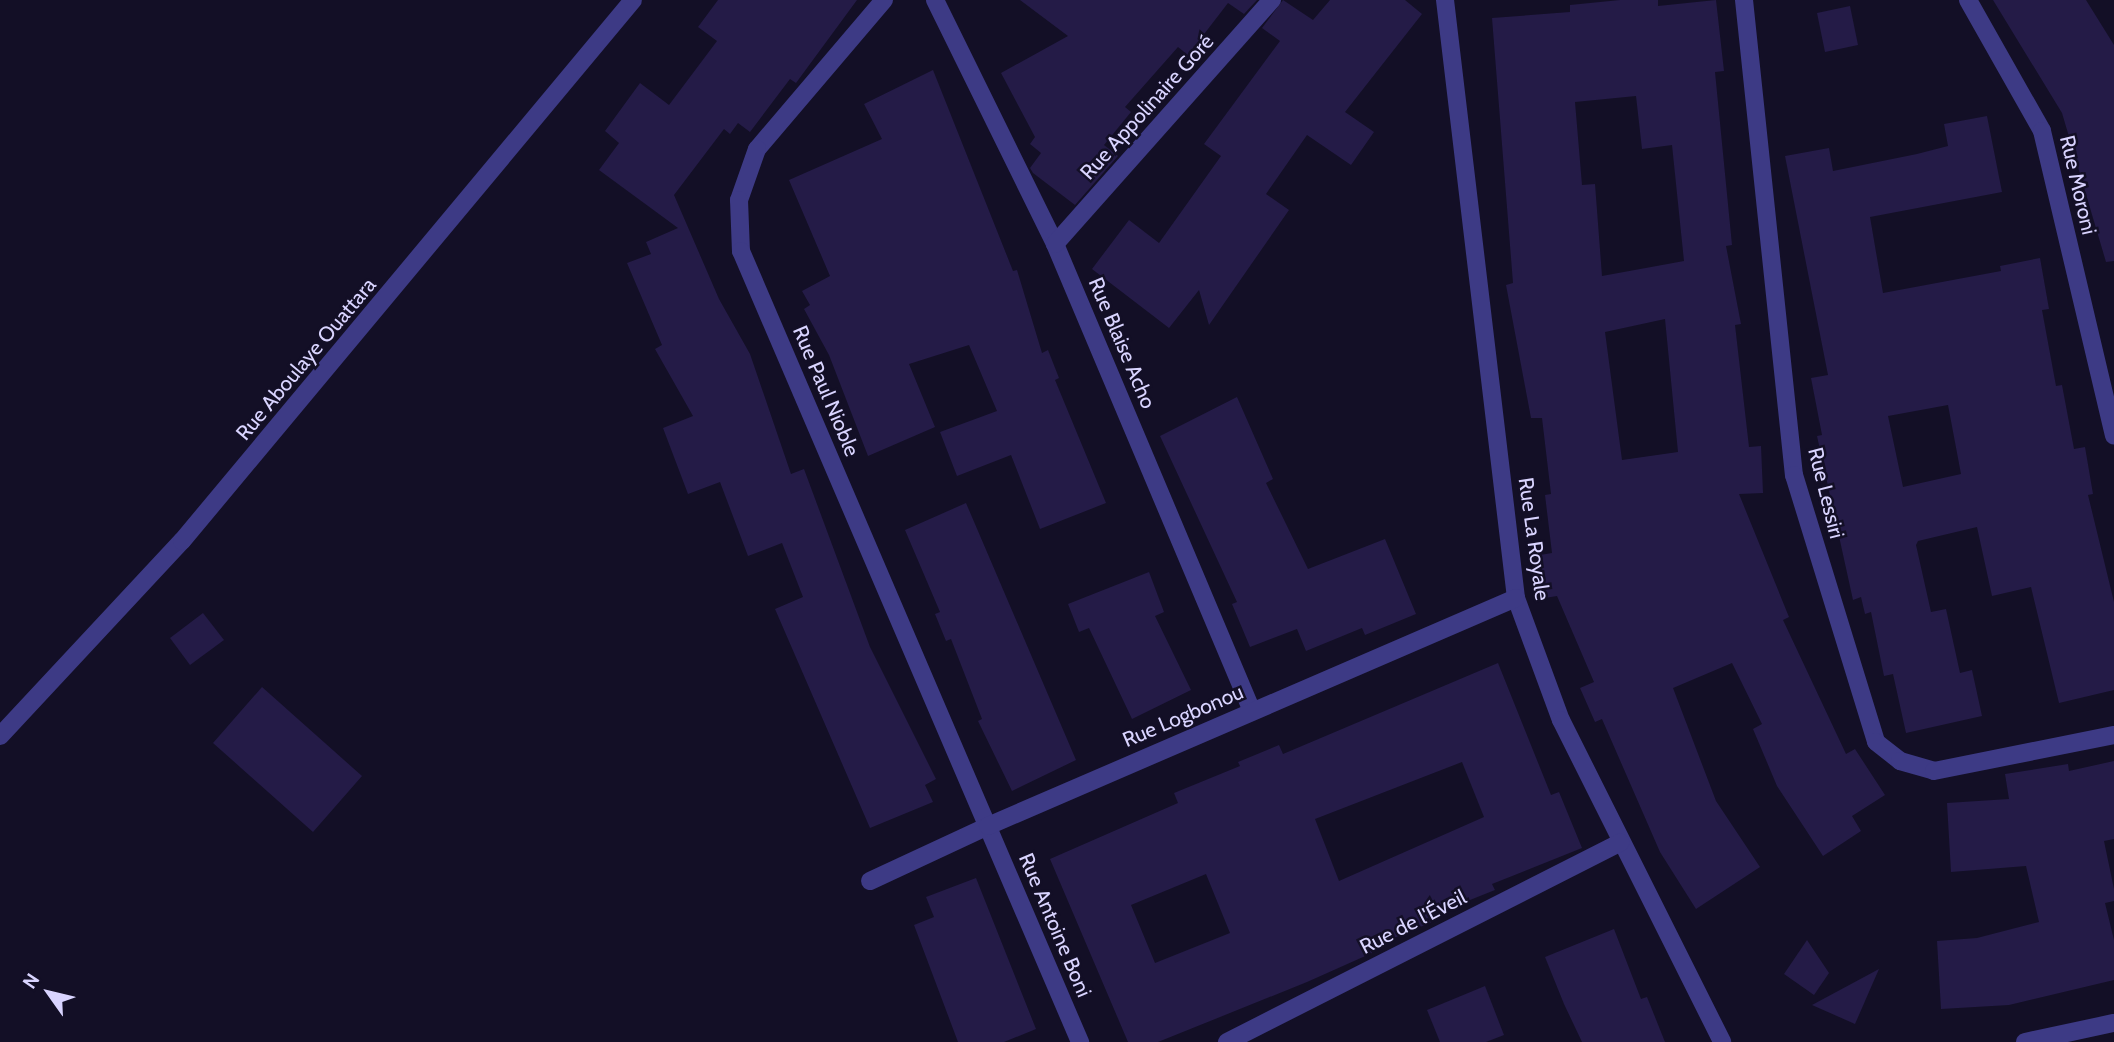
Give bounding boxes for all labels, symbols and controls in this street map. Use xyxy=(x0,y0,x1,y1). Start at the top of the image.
street label: Rue Appolinaire Goré xyxy=(1075,29,1219,185)
street label: Rue Moroni xyxy=(2054,133,2102,237)
street label: Rue Aboulaye Ouattara xyxy=(231,273,381,445)
street label: Rue Blaise Acho xyxy=(1083,274,1161,412)
street label: Rue Paul Nioble xyxy=(787,322,865,460)
street label: Rue Lessiri xyxy=(1803,445,1849,541)
street label: Rue La Royale xyxy=(1513,476,1555,602)
street label: Rue Logbonou xyxy=(1119,679,1247,753)
street label: Rue Antoine Boni xyxy=(1013,849,1097,1001)
street label: Rue de l'Éveil xyxy=(1356,884,1470,960)
north arrow xyxy=(14,958,84,1028)
text: N xyxy=(18,969,44,993)

